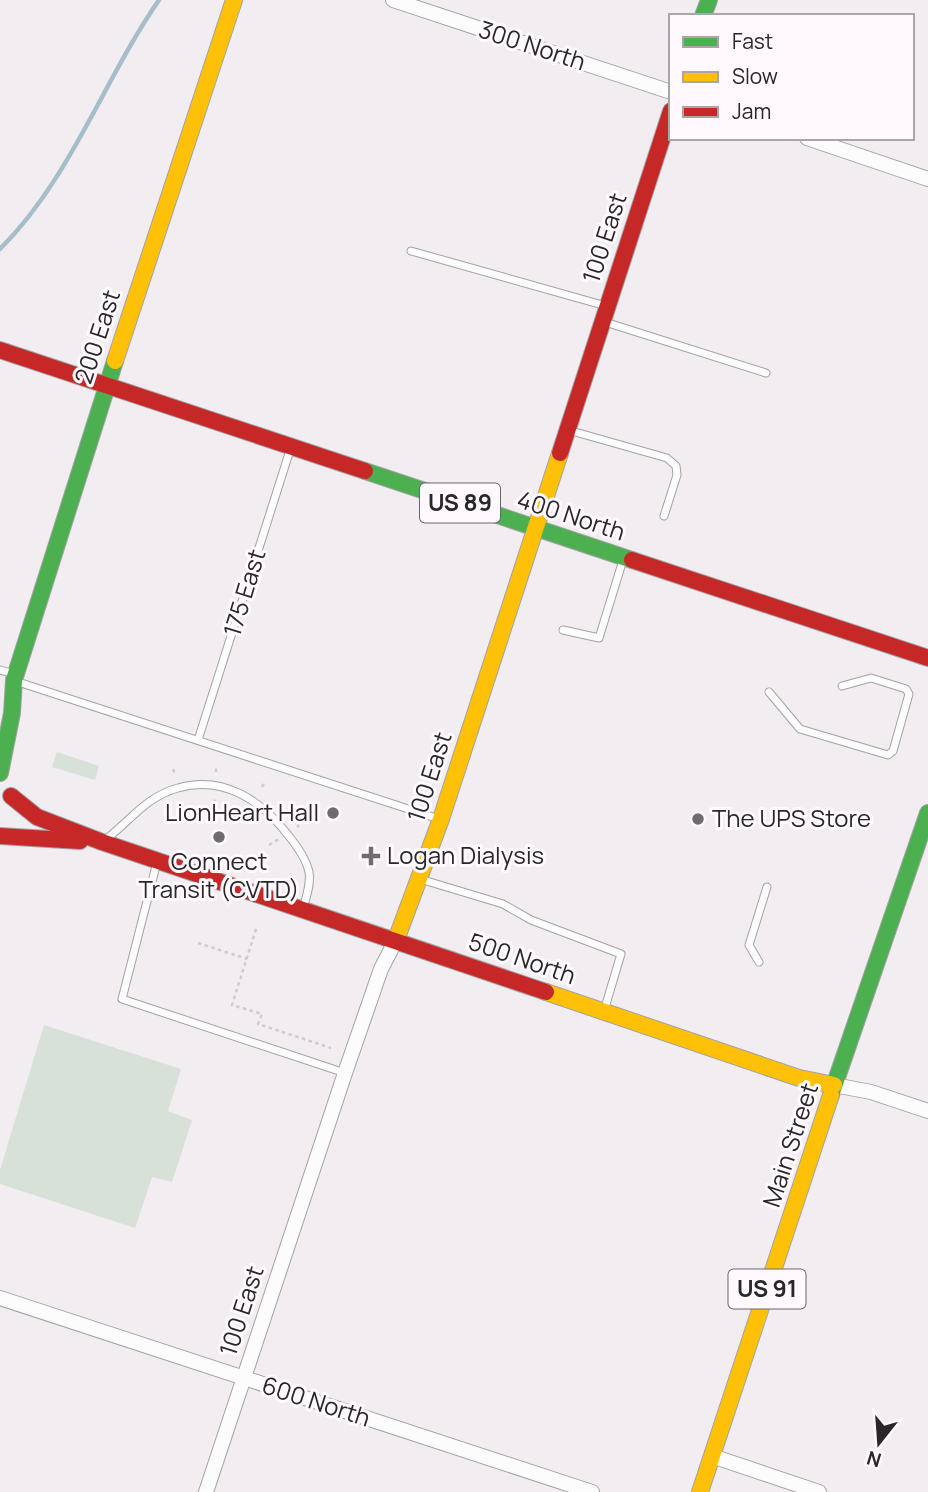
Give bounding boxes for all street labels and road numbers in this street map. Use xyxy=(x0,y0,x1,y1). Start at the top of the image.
street label: 300 North xyxy=(475,12,590,77)
street label: 100 East xyxy=(574,188,634,287)
street label: 200 East xyxy=(66,285,127,388)
street label: 400 North xyxy=(513,482,630,547)
road number: US 89 xyxy=(420,484,500,523)
street label: 175 East xyxy=(215,545,272,640)
street label: 100 East xyxy=(399,727,459,826)
street label: 500 North xyxy=(465,924,580,991)
street label: Main Street xyxy=(754,1078,825,1211)
street label: 100 East xyxy=(211,1261,271,1360)
road number: US 91 xyxy=(728,1270,806,1308)
street label: 600 North xyxy=(258,1368,375,1434)

